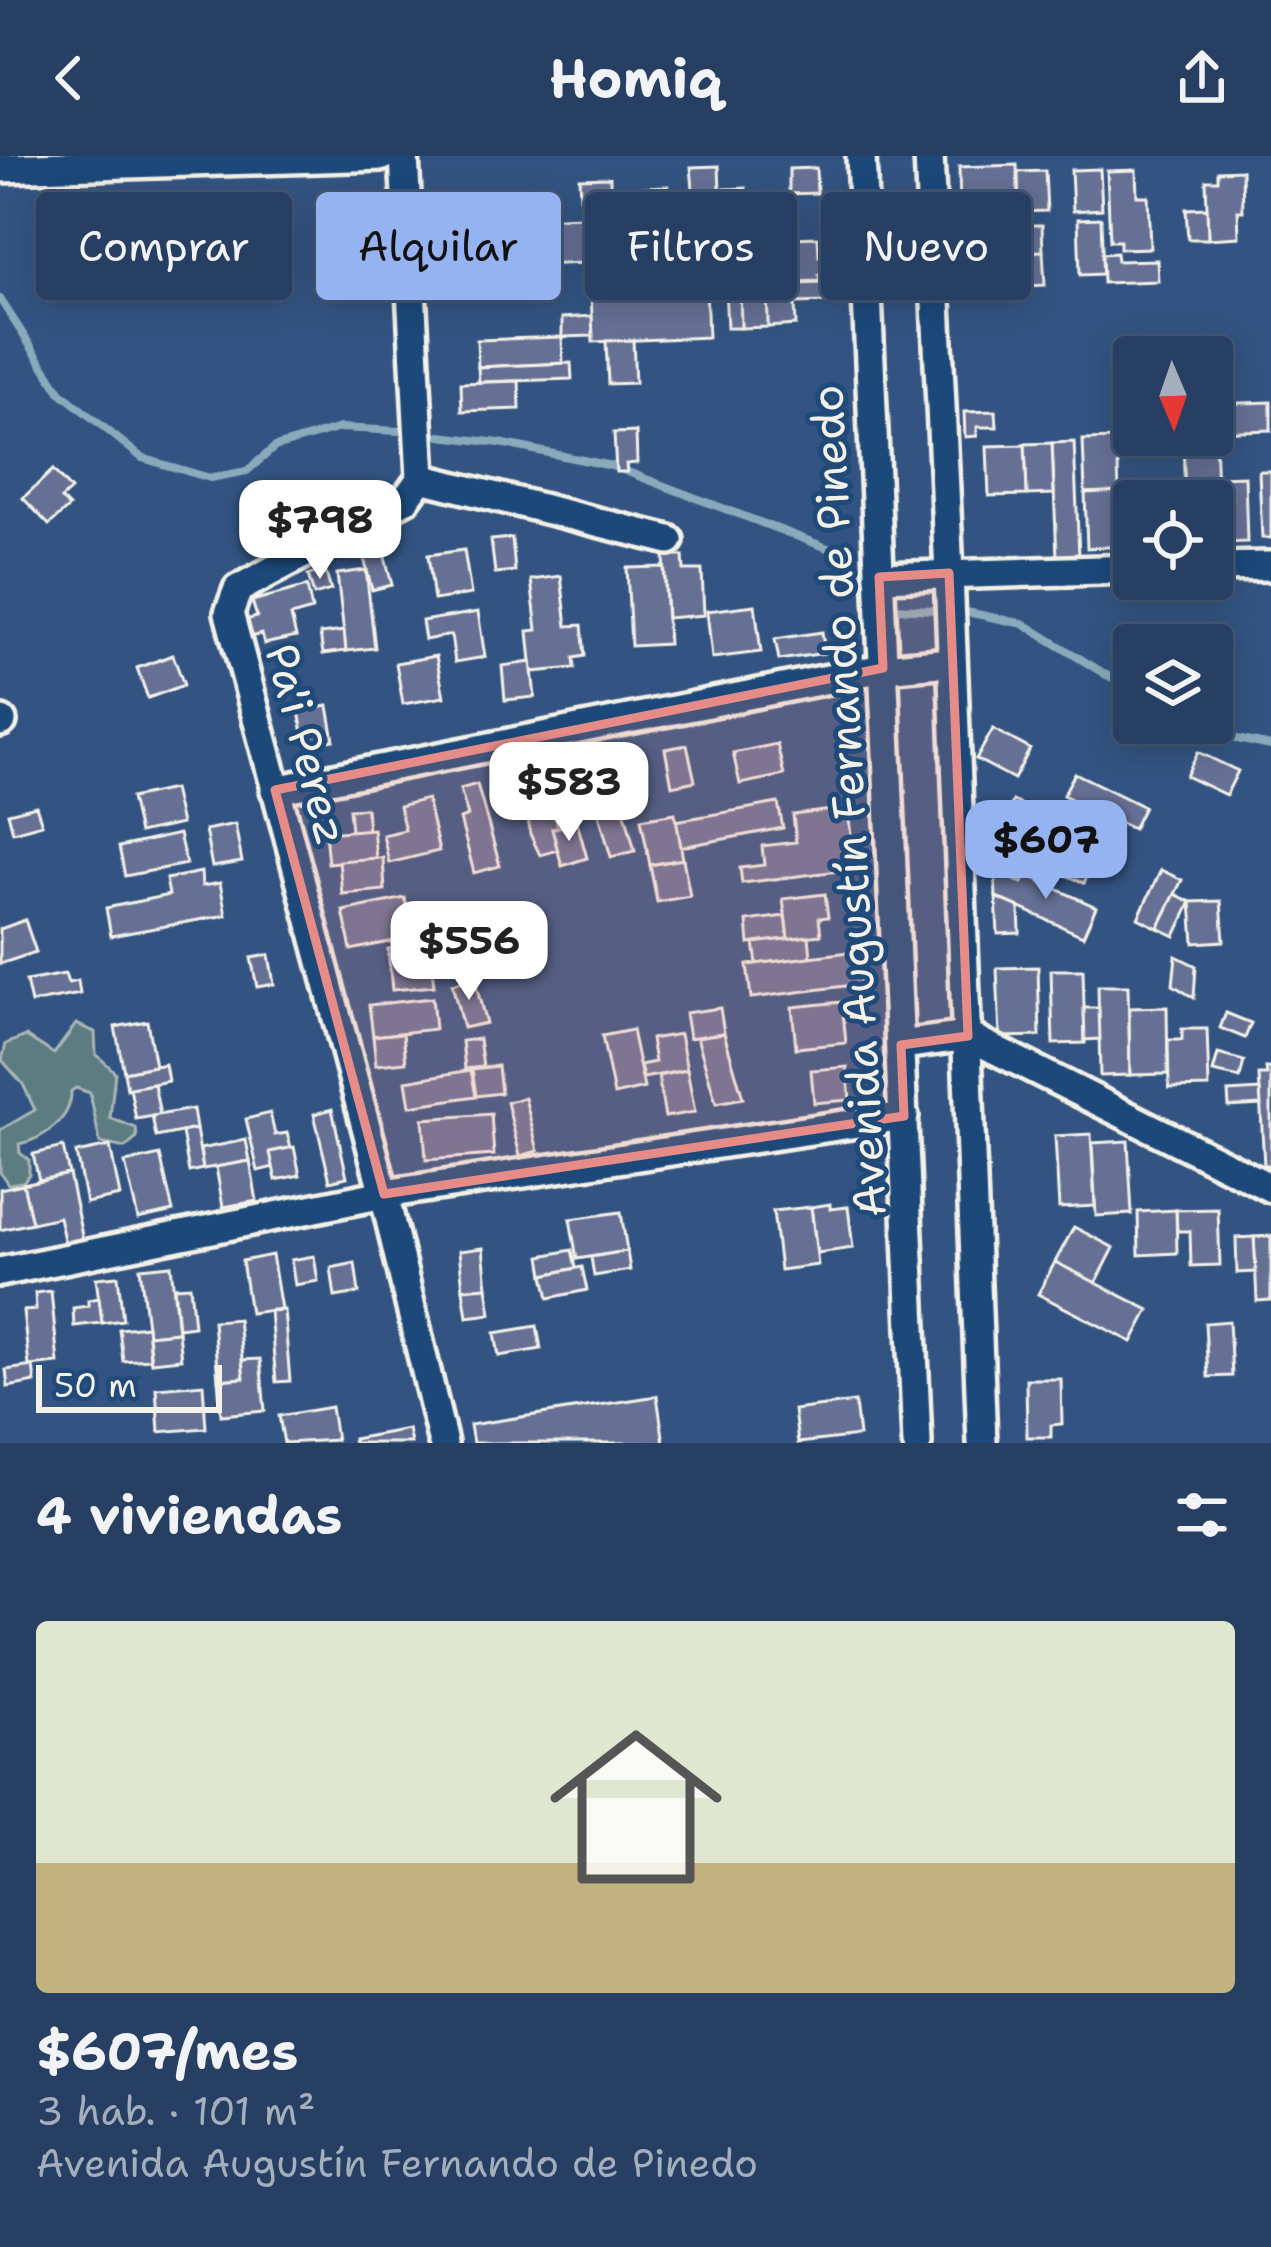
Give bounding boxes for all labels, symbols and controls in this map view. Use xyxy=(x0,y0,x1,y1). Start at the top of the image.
text: Homiq xyxy=(549,42,722,114)
icon: back xyxy=(36,45,102,111)
icon: share xyxy=(1169,45,1235,111)
chip: Comprar xyxy=(36,192,292,300)
chip: Alquilar xyxy=(316,192,561,300)
chip: Filtros xyxy=(585,192,797,300)
chip: Nuevo xyxy=(821,192,1031,300)
north arrow xyxy=(1113,336,1233,456)
map controls xyxy=(1113,336,1233,744)
street label: Avenida Augustín Fernando de Pinedo xyxy=(796,383,900,1219)
pin: $798 xyxy=(249,480,391,582)
button: locate xyxy=(1113,480,1233,600)
text: $798 xyxy=(266,493,374,545)
button: layers xyxy=(1113,624,1233,744)
street label: Pa'i Perez xyxy=(251,637,363,851)
pin: $583 xyxy=(498,742,640,844)
text: $583 xyxy=(516,755,622,807)
pin: $607 xyxy=(975,800,1117,902)
text: $607 xyxy=(992,813,1100,865)
pin: $556 xyxy=(398,901,540,1003)
text: $556 xyxy=(418,914,520,966)
scale bar xyxy=(36,1359,222,1412)
text: 50 m xyxy=(54,1363,137,1408)
text: 4 viviendas xyxy=(36,1481,342,1549)
icon: filters xyxy=(1169,1482,1235,1548)
icon: home xyxy=(528,1699,744,1915)
text: $607/mes xyxy=(36,2017,298,2085)
text: 3 hab. · 101 m² xyxy=(36,2085,316,2137)
text: Avenida Augustín Fernando de Pinedo xyxy=(36,2137,758,2189)

